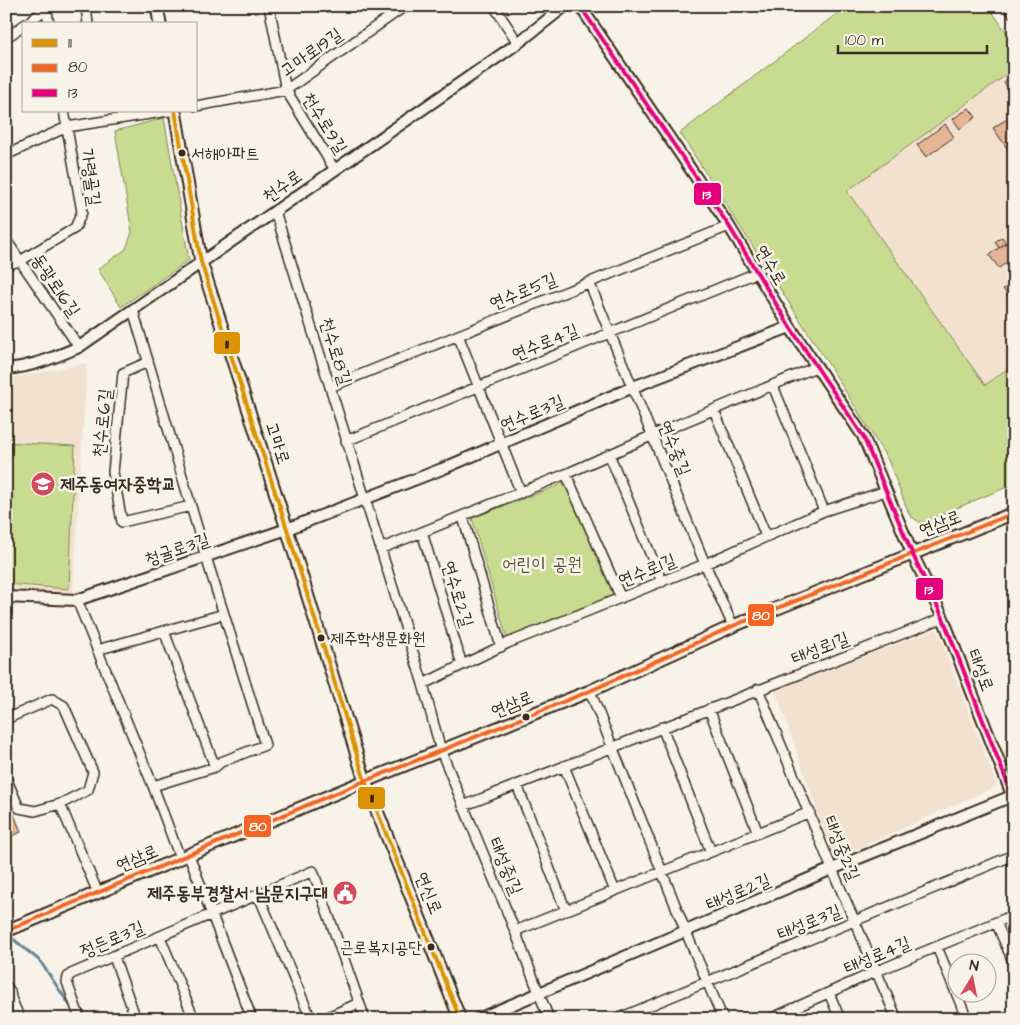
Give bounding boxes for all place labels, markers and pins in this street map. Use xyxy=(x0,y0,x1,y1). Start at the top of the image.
place label: 서해아파트 xyxy=(191,142,259,166)
marker: 서해아파트 xyxy=(177,148,187,158)
school or university icon: 제주동여자중학교 xyxy=(30,471,56,497)
place label: 제주동여자중학교 xyxy=(60,472,176,497)
place label: 제주학생문화원 xyxy=(330,627,426,651)
marker: 제주학생문화원 xyxy=(316,633,326,643)
unlabelled marker xyxy=(521,712,531,722)
public building icon: 제주동부경찰서 남문지구대 xyxy=(332,880,358,906)
place label: 제주동부경찰서 남문지구대 xyxy=(147,881,328,906)
place label: 근로복지공단 xyxy=(340,936,422,960)
marker: 근로복지공단 xyxy=(426,942,436,952)

